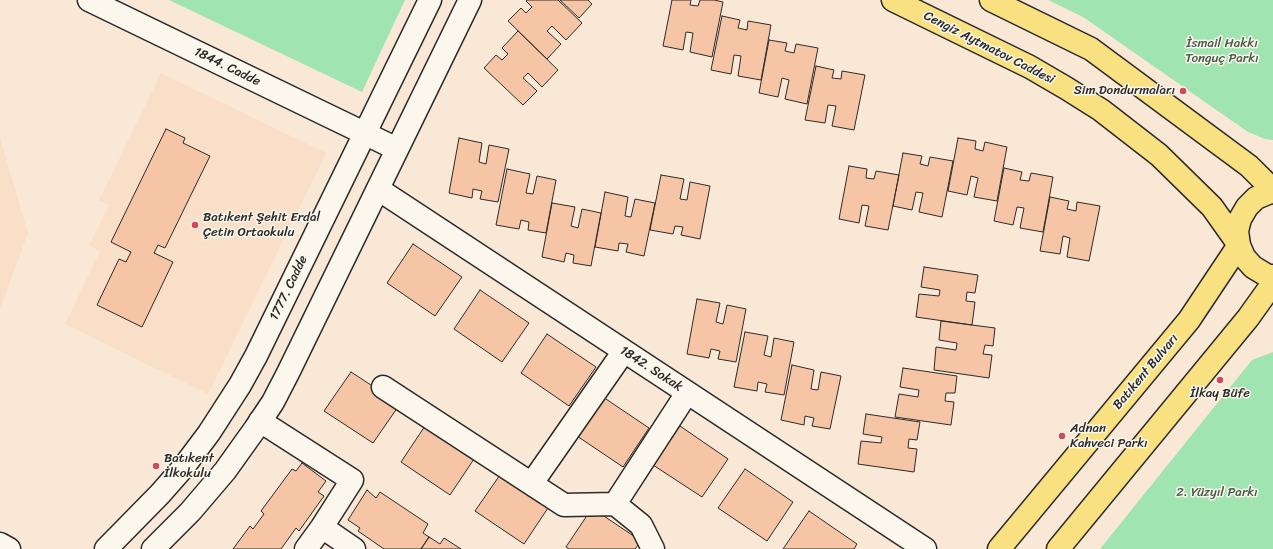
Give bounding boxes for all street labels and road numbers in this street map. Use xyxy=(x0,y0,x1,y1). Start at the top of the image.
street label: Cengiz Aytmatov Caddesi xyxy=(921,8,1057,88)
street label: 1844. Cadde xyxy=(191,44,263,90)
street label: 1777. Cadde xyxy=(267,253,311,323)
street label: Batıkent Bulvarı xyxy=(1110,331,1182,413)
street label: 1842. Sokak xyxy=(617,343,685,395)

